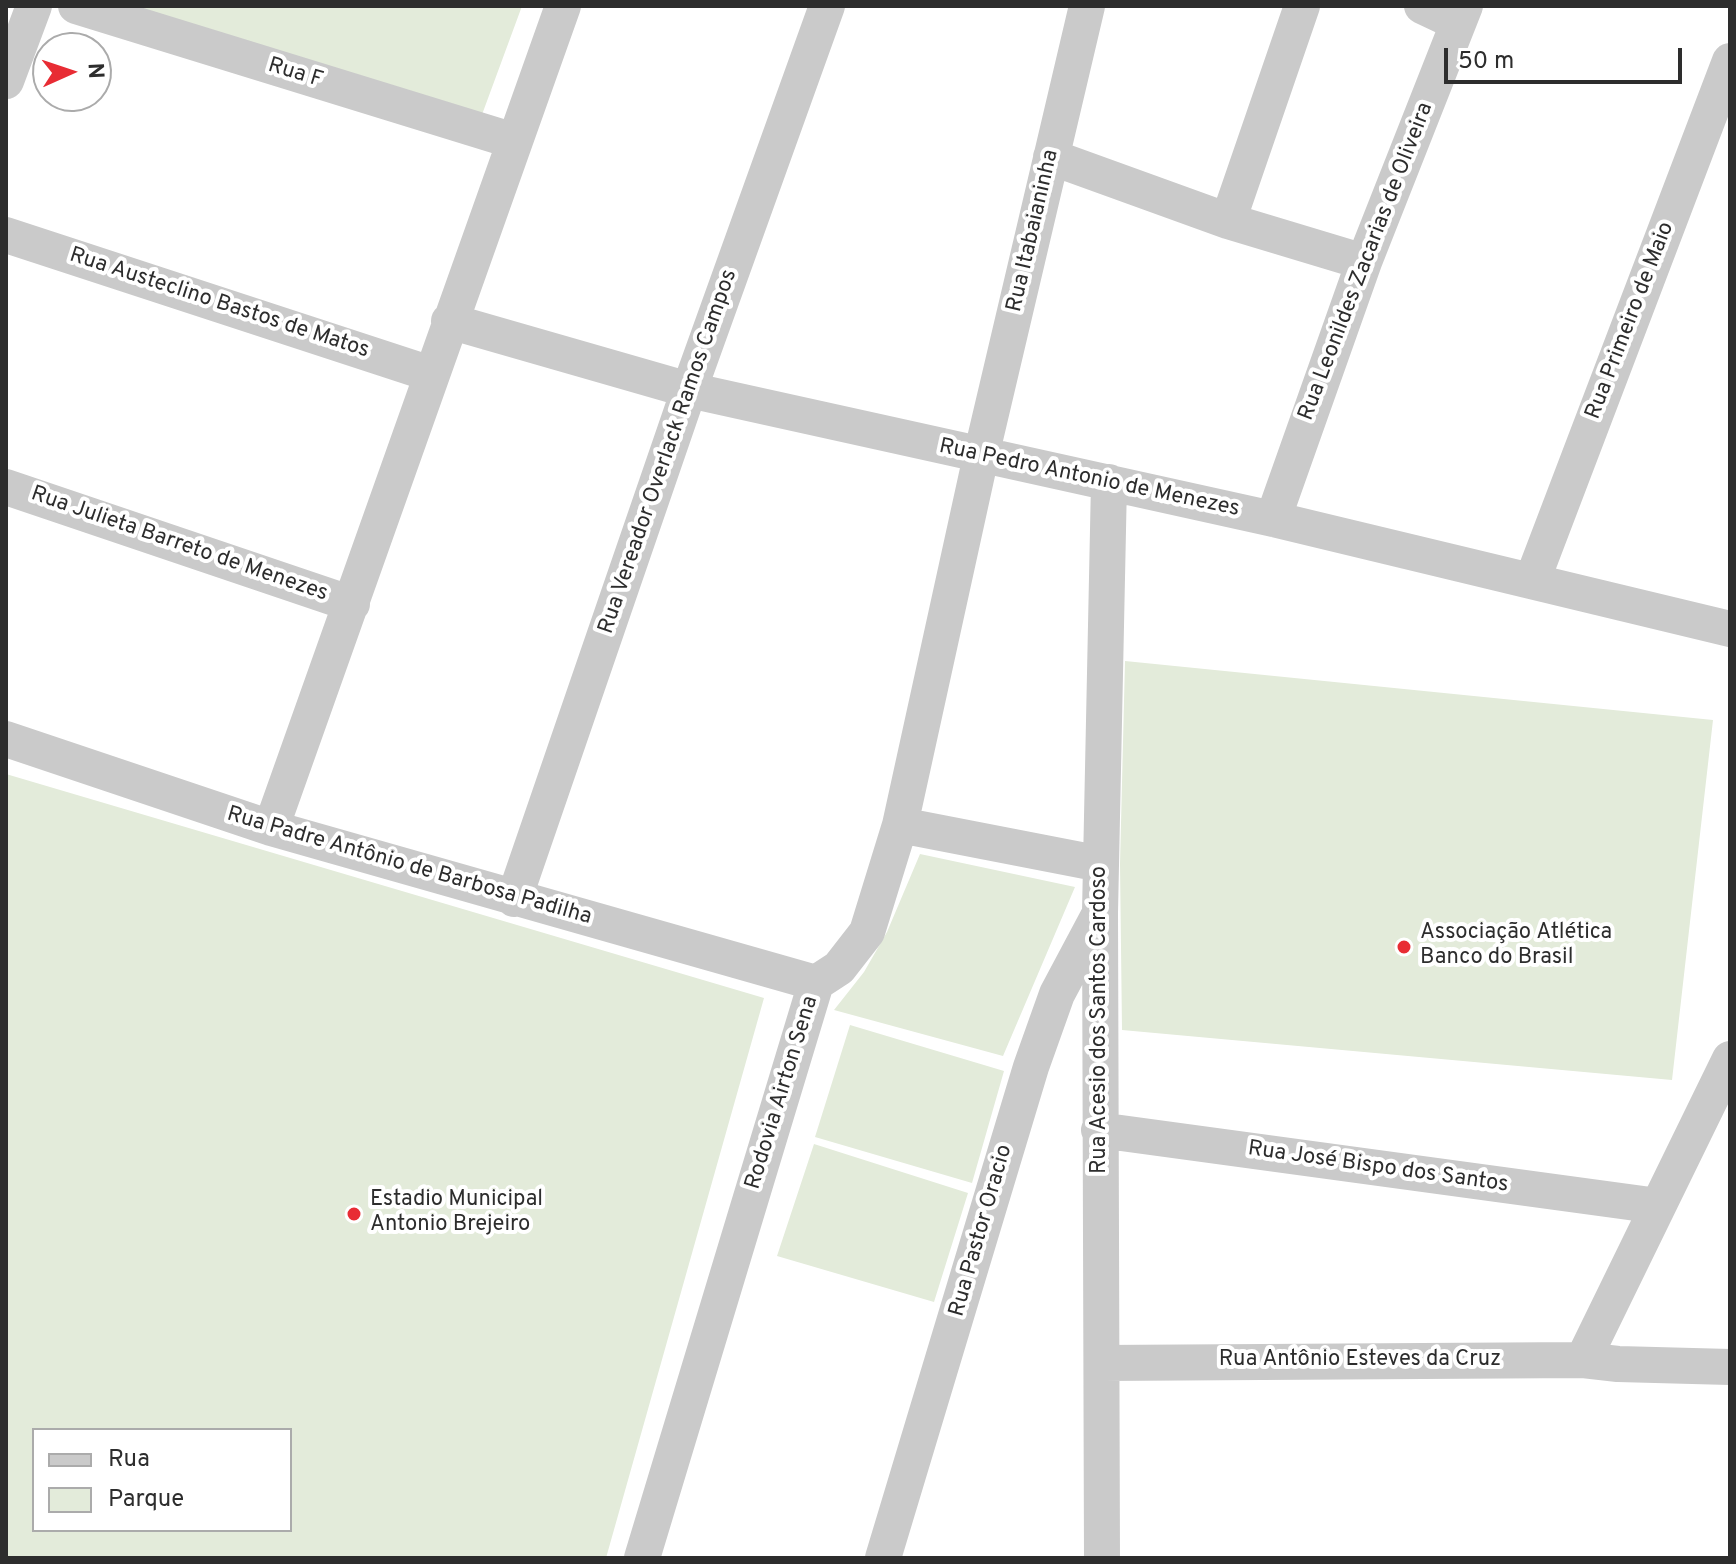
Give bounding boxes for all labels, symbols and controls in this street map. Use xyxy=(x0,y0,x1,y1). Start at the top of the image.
north arrow xyxy=(32,32,112,112)
scale bar xyxy=(1448,32,1686,82)
text: 50 m xyxy=(1458,47,1514,77)
street label: Rua F xyxy=(264,53,326,95)
text: N xyxy=(81,62,108,79)
street label: Rua Leonildes Zacarias de Oliveira xyxy=(1294,99,1440,425)
street label: Rua Itabaianinha xyxy=(1003,147,1065,315)
street label: Rua Primeiro de Maio xyxy=(1581,219,1681,423)
street label: Rua Austeclino Bastos de Matos xyxy=(66,243,372,365)
street label: Rua Vereador Overlack Ramos Campos xyxy=(594,266,744,638)
street label: Rua Pedro Antonio de Menezes xyxy=(936,434,1242,524)
street label: Rua Julieta Barreto de Menezes xyxy=(27,482,331,608)
street label: Rua Padre Antônio de Barbosa Padilha xyxy=(224,802,594,932)
street label: Rua Acesio dos Santos Cardoso xyxy=(1088,866,1114,1174)
place label: Associação Atlética Banco do Brasil xyxy=(1420,921,1612,972)
marker: Associação Atlética Banco do Brasil xyxy=(1395,938,1413,956)
street label: Rodovia Airton Sena xyxy=(741,993,825,1193)
street label: Rua José Bispo dos Santos xyxy=(1246,1137,1510,1199)
street label: Rua Pastor Oracio xyxy=(945,1142,1019,1320)
place label: Estadio Municipal Antonio Brejeiro xyxy=(370,1188,543,1240)
marker: Estadio Municipal Antonio Brejeiro xyxy=(345,1205,363,1223)
street label: Rua Antônio Esteves da Cruz xyxy=(1219,1348,1501,1374)
legend xyxy=(32,1428,292,1532)
text: Rua xyxy=(108,1445,150,1475)
text: Parque xyxy=(108,1485,184,1515)

